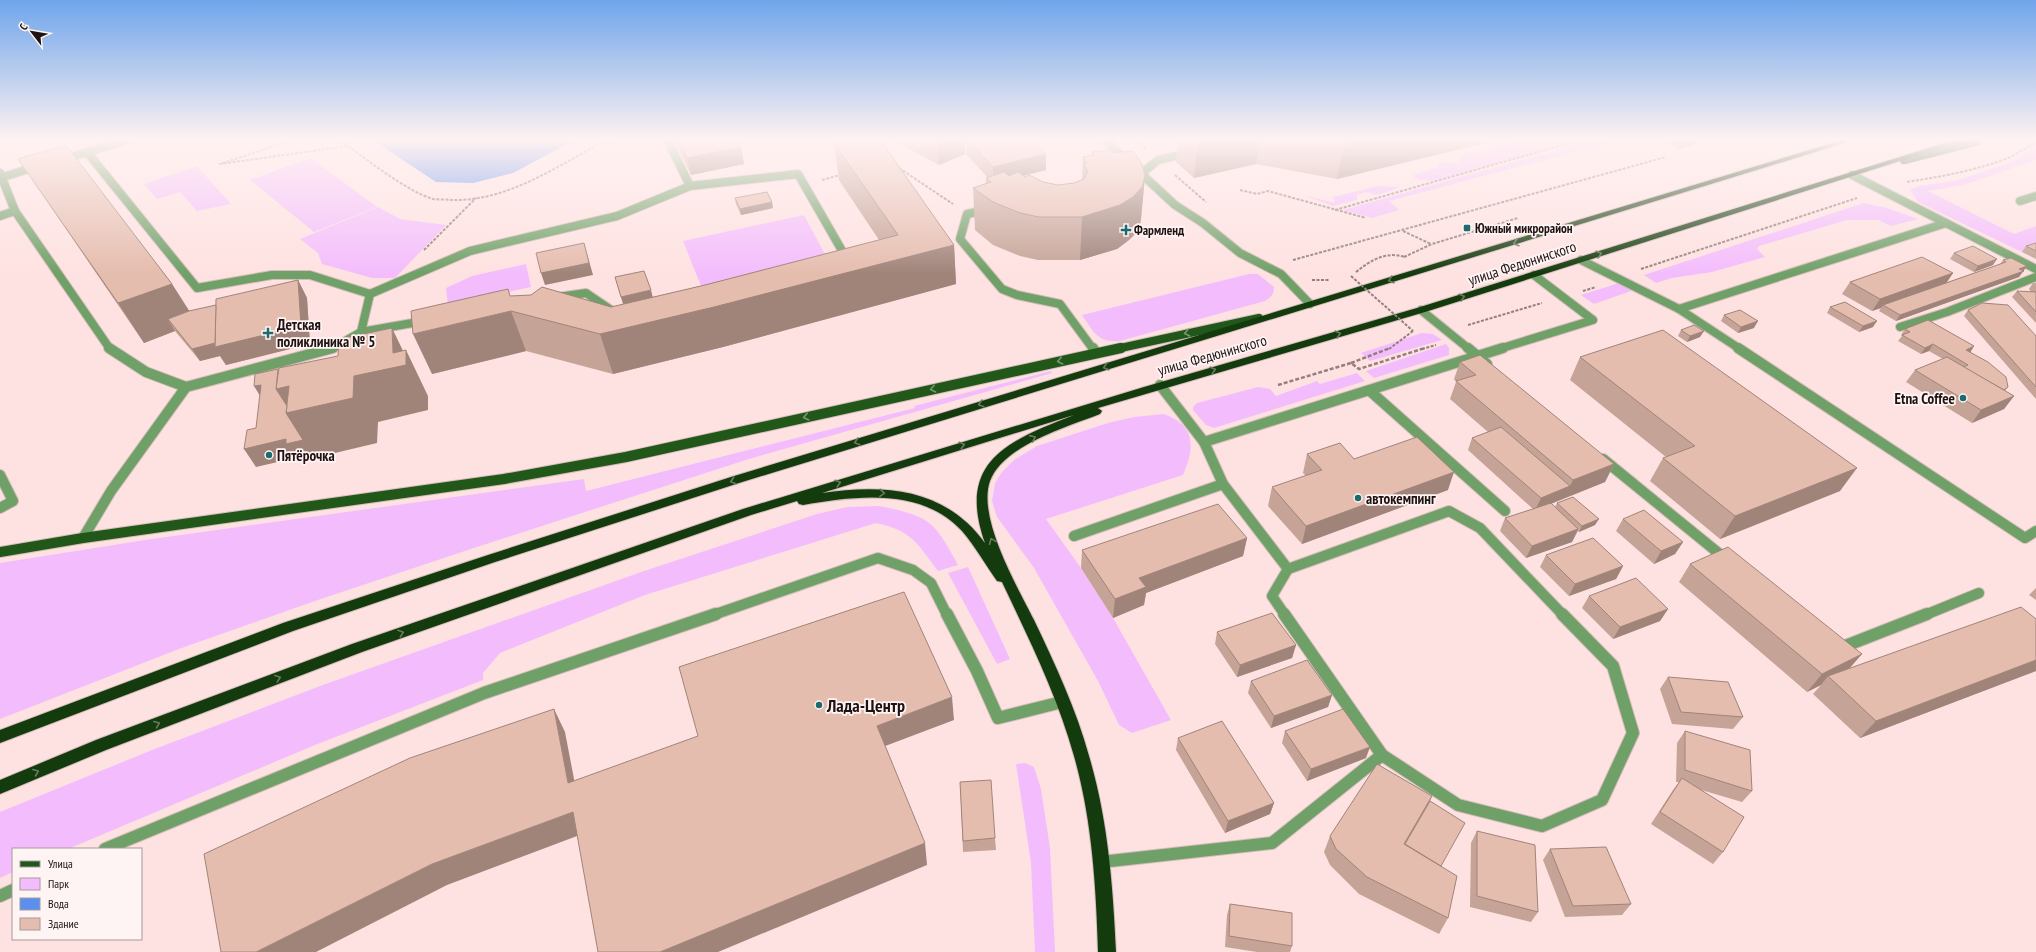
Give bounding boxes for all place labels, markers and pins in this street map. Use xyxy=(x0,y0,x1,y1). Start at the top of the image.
place label: Южный микрорайон xyxy=(1475,220,1573,237)
place label: Фармленд xyxy=(1134,222,1185,239)
marker: Южный микрорайон xyxy=(1462,223,1472,233)
marker: Фармленд xyxy=(1121,225,1131,235)
place label: Детская поликлиника № 5 xyxy=(277,315,375,351)
marker: Детская поликлиника № 5 xyxy=(262,327,274,339)
place label: Etna Coffee xyxy=(1895,389,1955,408)
marker: Etna Coffee xyxy=(1958,393,1968,403)
place label: Пятёрочка xyxy=(277,446,335,465)
marker: Пятёрочка xyxy=(264,450,274,460)
place label: автокемпинг xyxy=(1366,489,1436,508)
marker: автокемпинг xyxy=(1353,493,1363,503)
place label: Лада-Центр xyxy=(826,694,905,717)
marker: Лада-Центр xyxy=(814,700,824,710)

